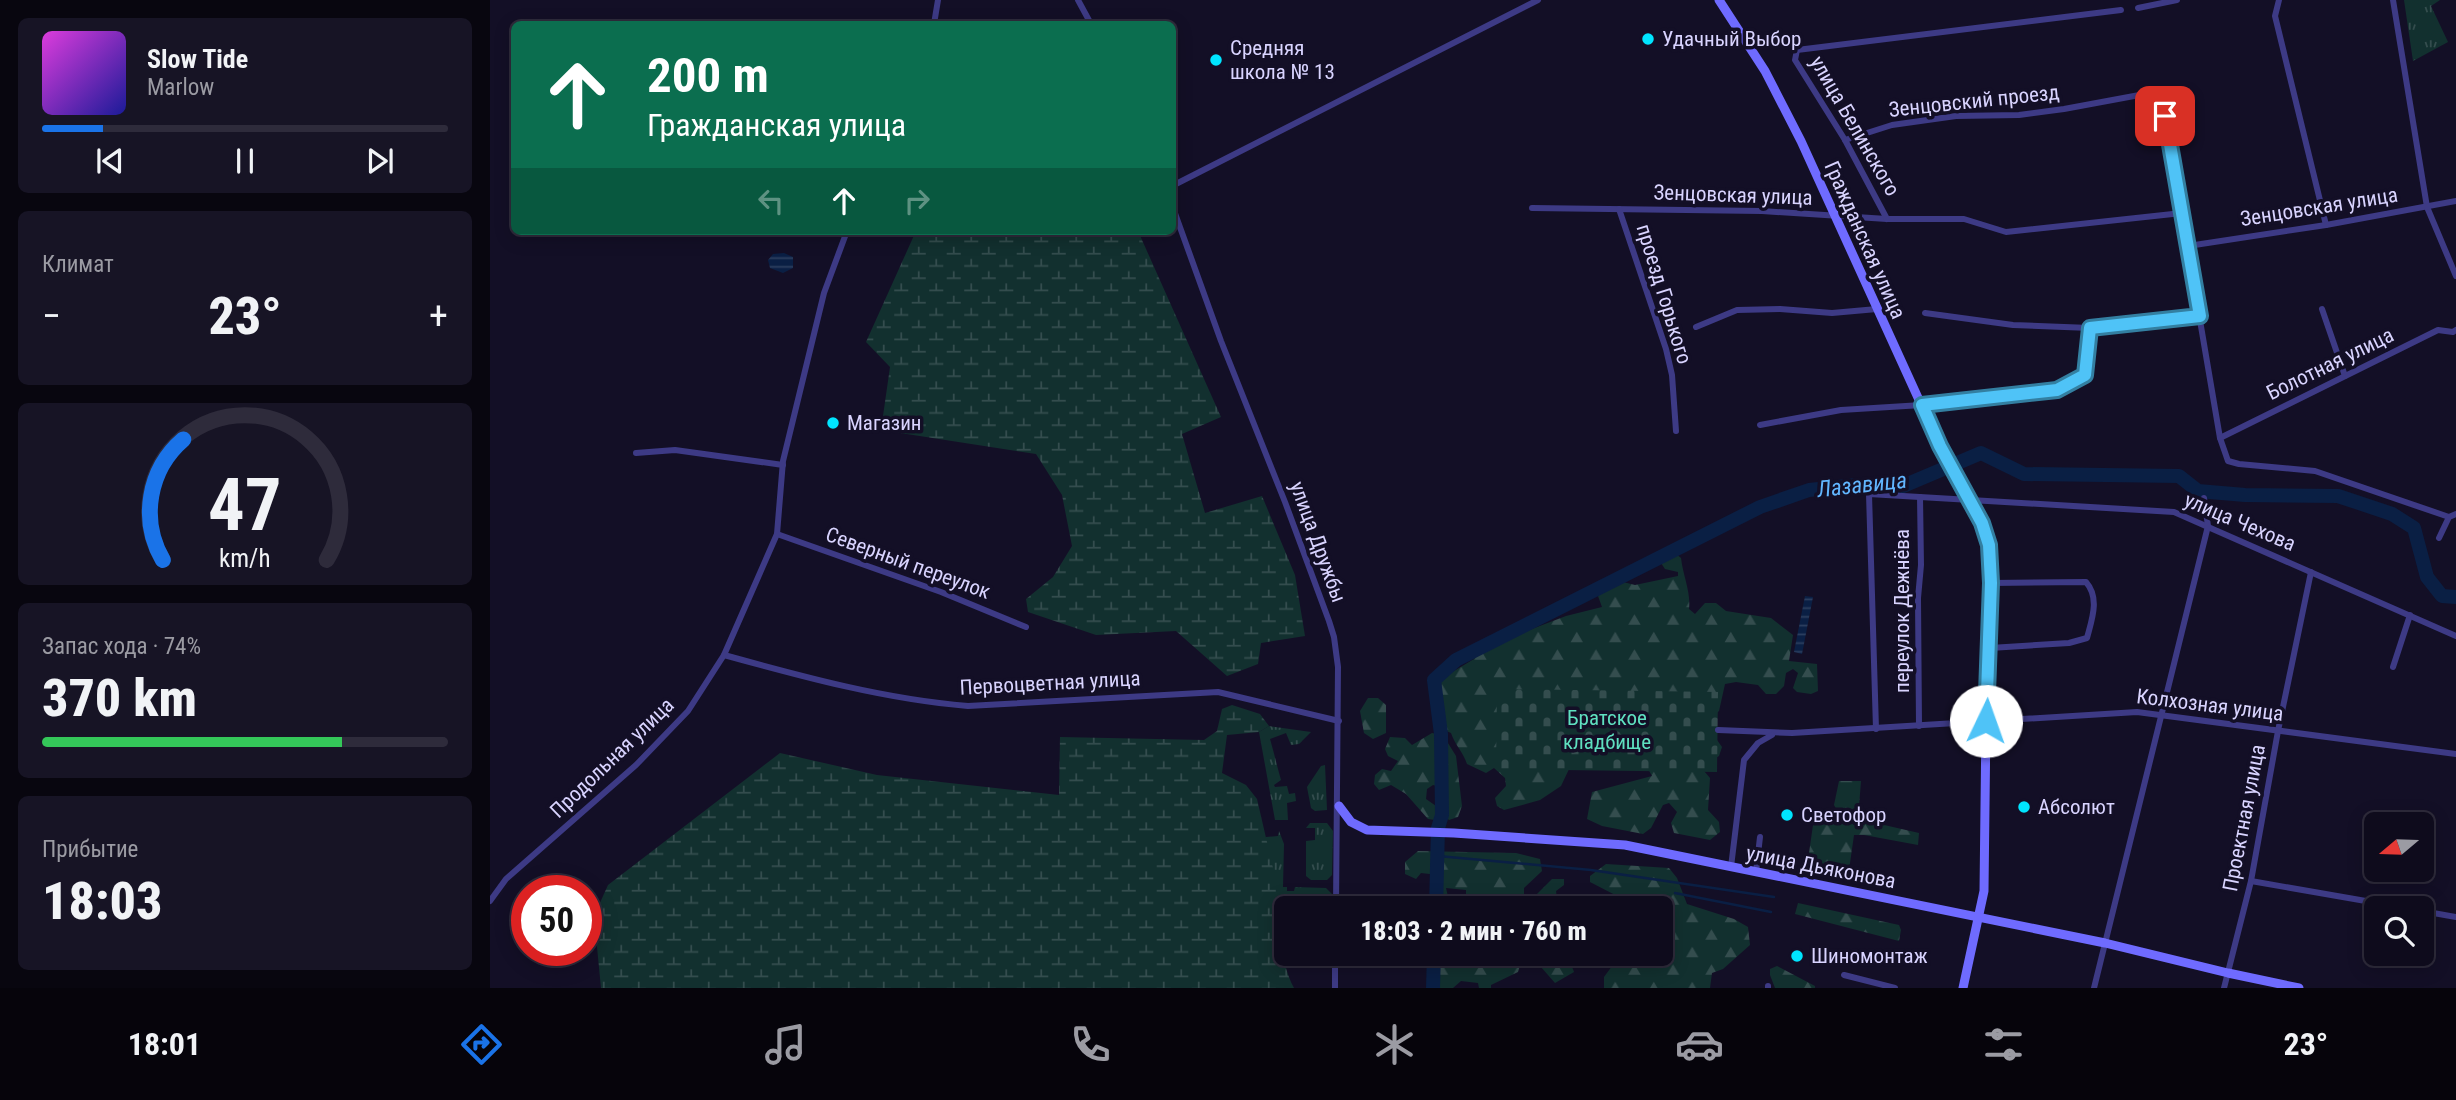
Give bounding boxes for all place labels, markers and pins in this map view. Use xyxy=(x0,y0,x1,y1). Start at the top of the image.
place label: Удачный Выбор xyxy=(1662,27,1801,51)
marker: Удачный Выбор xyxy=(1640,31,1656,47)
place label: Средняя школа № 13 xyxy=(1230,36,1335,84)
marker: Средняя школа № 13 xyxy=(1208,52,1224,68)
pin xyxy=(2135,86,2195,146)
place label: Магазин xyxy=(847,411,922,435)
marker: Магазин xyxy=(825,415,841,431)
place label: Абсолют xyxy=(2038,795,2115,819)
marker: Абсолют xyxy=(2016,799,2032,815)
place label: Светофор xyxy=(1801,803,1886,827)
marker: Светофор xyxy=(1779,807,1795,823)
place label: Шиномонтаж xyxy=(1811,944,1928,968)
marker: Шиномонтаж xyxy=(1789,948,1805,964)

